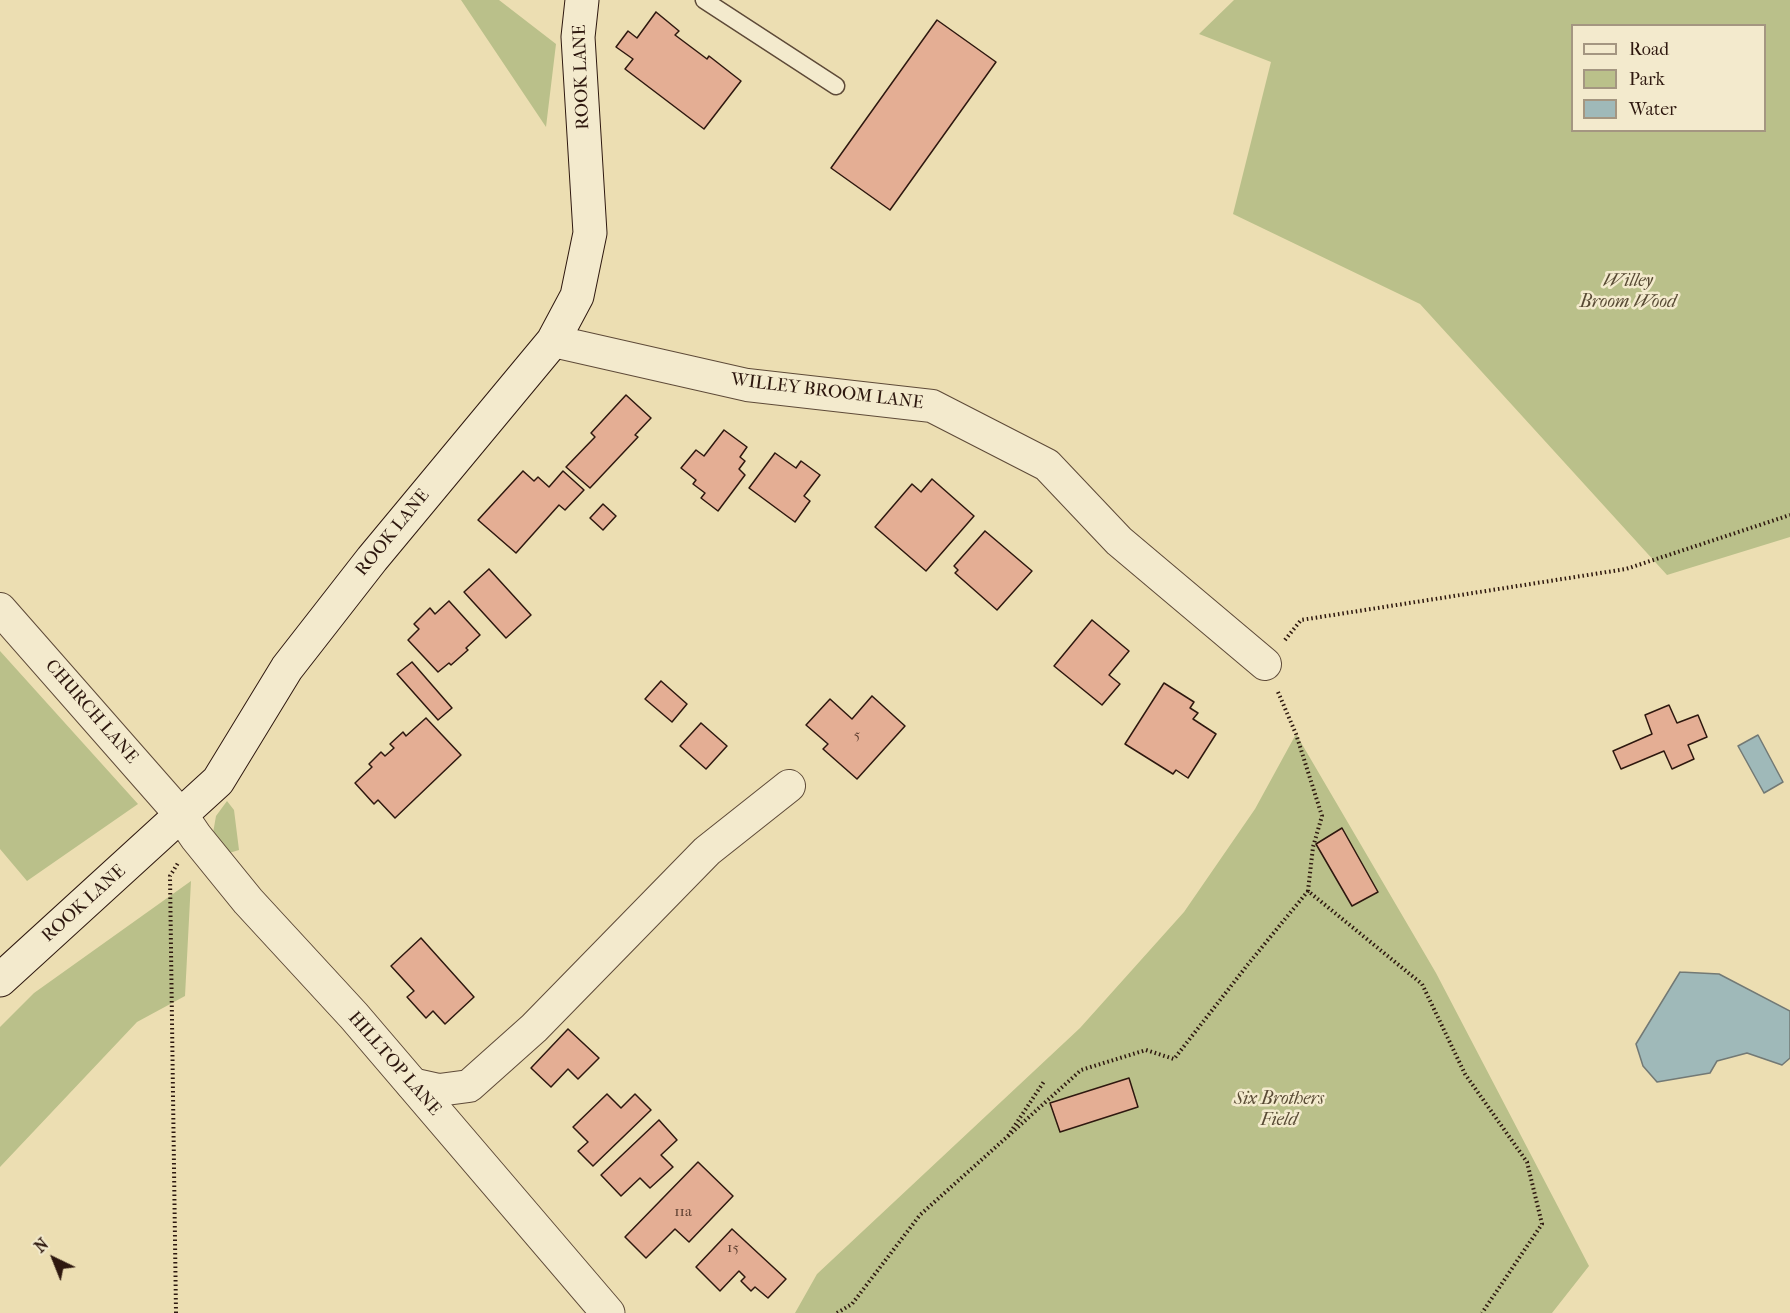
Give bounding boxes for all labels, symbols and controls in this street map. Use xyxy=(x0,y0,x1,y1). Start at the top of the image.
street label: ROOK LANE xyxy=(569,24,595,130)
legend xyxy=(1571,24,1766,132)
text: Road xyxy=(1629,39,1669,60)
text: Park xyxy=(1629,69,1665,90)
text: Water xyxy=(1629,99,1677,120)
park label: Willey Broom Wood xyxy=(1580,271,1676,314)
street label: WILLEY BROOM LANE xyxy=(730,369,924,415)
street label: ROOK LANE xyxy=(352,485,434,581)
street label: CHURCH LANE xyxy=(40,656,142,768)
house number: 5 xyxy=(854,726,860,744)
street label: ROOK LANE xyxy=(38,861,130,947)
street label: HILLTOP LANE xyxy=(343,1008,445,1120)
park label: Six Brothers Field xyxy=(1234,1089,1324,1132)
house number: 11a xyxy=(674,1203,692,1221)
north arrow xyxy=(24,1229,84,1289)
text: N xyxy=(30,1234,52,1257)
house number: 15 xyxy=(727,1239,739,1257)

